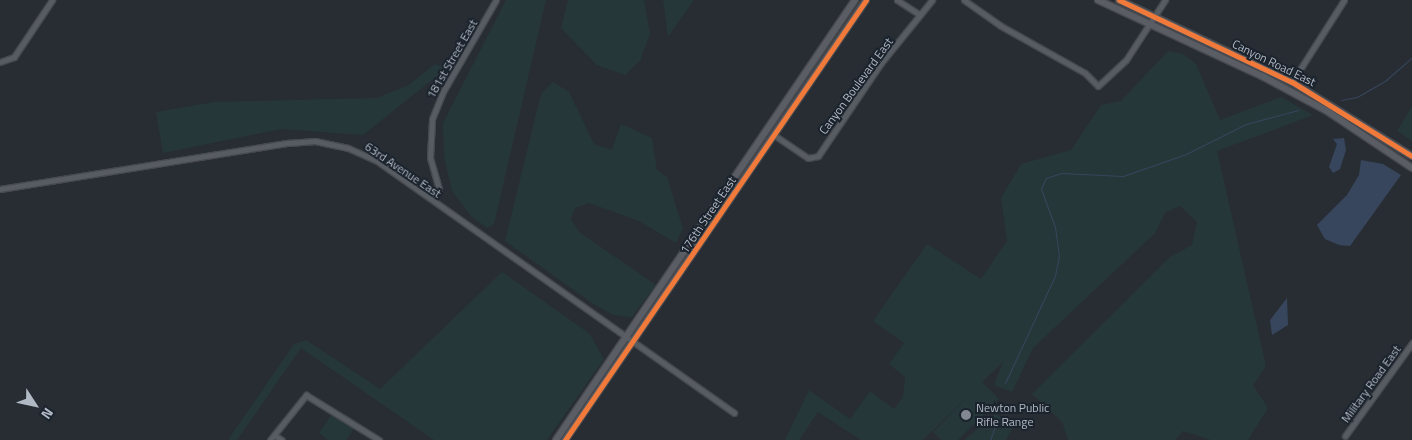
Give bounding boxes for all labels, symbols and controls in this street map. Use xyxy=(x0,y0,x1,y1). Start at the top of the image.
street label: 181st Street East xyxy=(424,17,480,101)
street label: Canyon Boulevard East xyxy=(816,35,896,137)
street label: Canyon Road East xyxy=(1230,37,1318,89)
street label: 63rd Avenue East xyxy=(362,139,444,201)
street label: 176th Street East xyxy=(677,174,739,256)
street label: Military Road East xyxy=(1338,343,1404,425)
north arrow xyxy=(10,380,60,430)
place label: Newton Public Rifle Range xyxy=(976,401,1049,429)
text: N xyxy=(36,404,59,424)
marker: Newton Public Rifle Range xyxy=(960,409,972,421)

